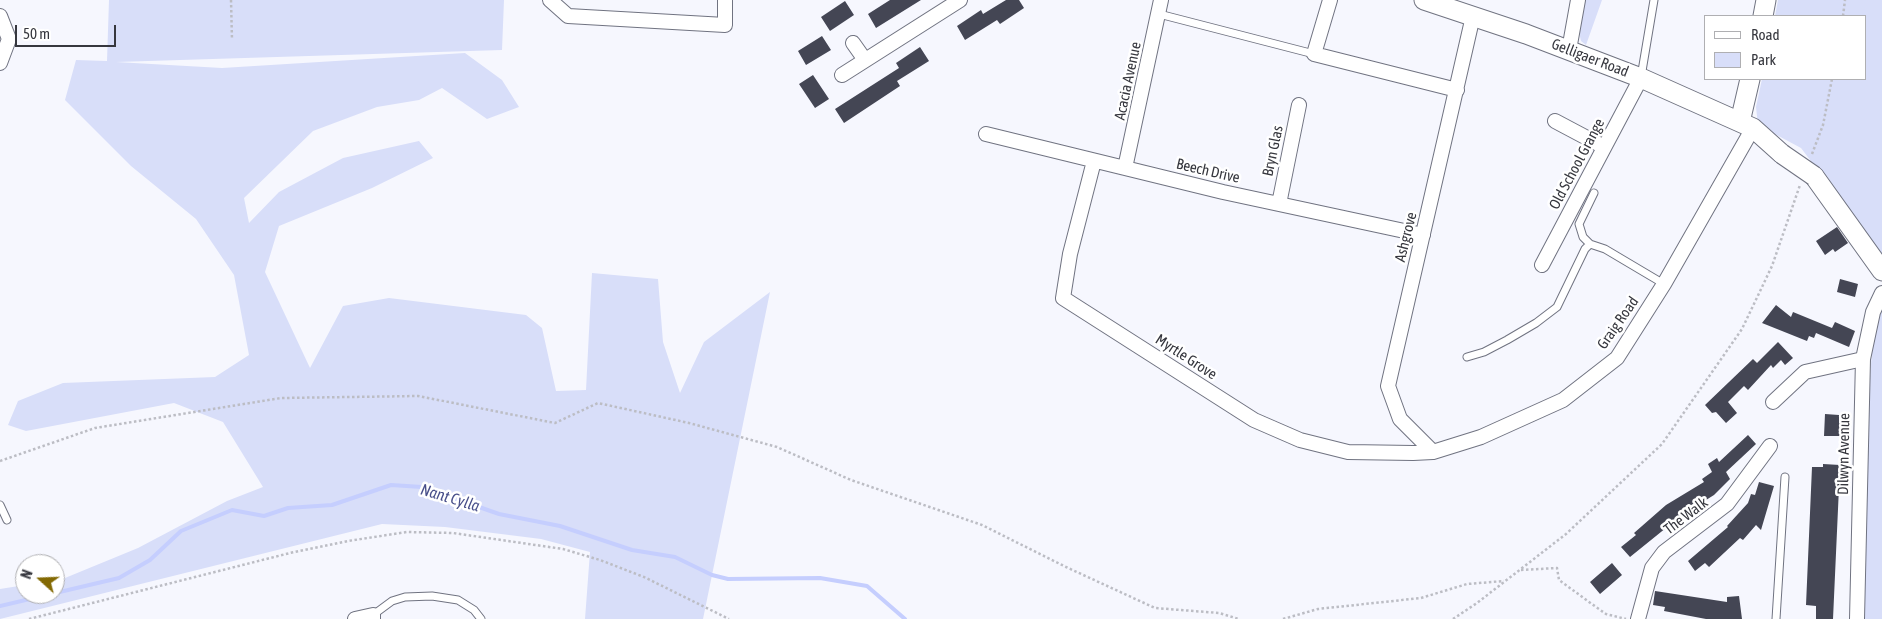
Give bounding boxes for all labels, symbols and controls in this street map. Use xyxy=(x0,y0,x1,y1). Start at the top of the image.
scale bar xyxy=(18,15,119,47)
legend xyxy=(1704,15,1867,80)
text: 50 m xyxy=(23,25,50,42)
text: Road xyxy=(1751,26,1780,43)
street label: Gelligaer Road xyxy=(1549,35,1631,81)
street label: Acacia Avenue xyxy=(1111,40,1145,122)
text: Park xyxy=(1751,51,1776,68)
street label: Old School Grange xyxy=(1546,115,1608,213)
street label: Bryn Glas xyxy=(1259,124,1287,178)
street label: Beech Drive xyxy=(1175,155,1241,187)
street label: Ashgrove xyxy=(1391,210,1421,264)
street label: Graig Road xyxy=(1594,293,1642,353)
street label: Myrtle Grove xyxy=(1152,330,1220,384)
street label: Dilwyn Avenue xyxy=(1834,413,1854,495)
water label: Nant Cylla xyxy=(418,480,482,516)
street label: The Walk xyxy=(1660,494,1712,538)
north arrow xyxy=(15,554,65,604)
text: N xyxy=(18,568,36,581)

